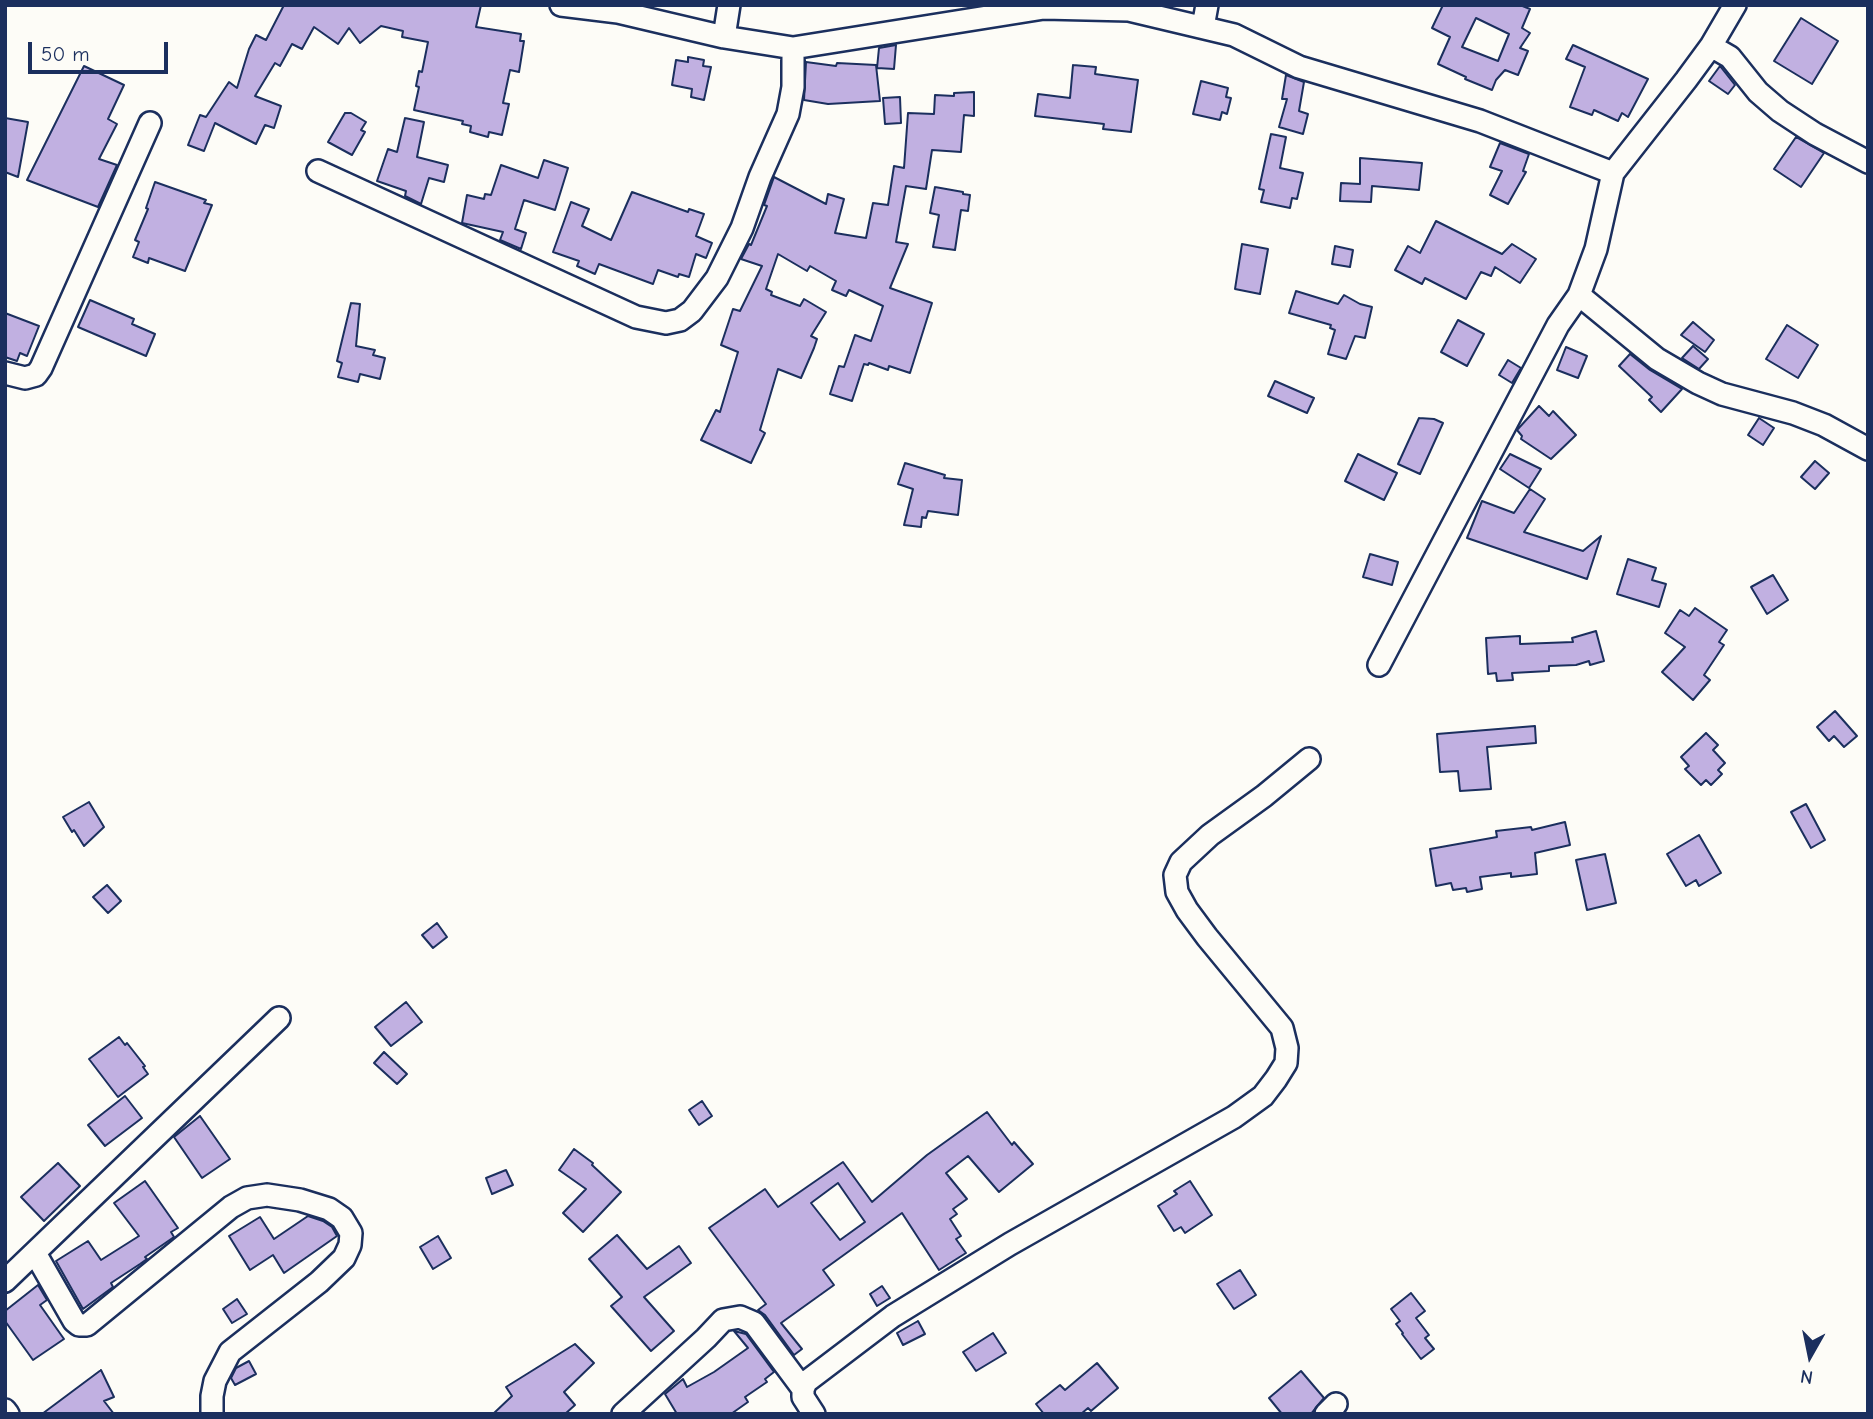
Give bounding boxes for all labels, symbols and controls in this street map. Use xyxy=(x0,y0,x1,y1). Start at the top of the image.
scale bar xyxy=(32,28,172,72)
text: 50 m xyxy=(41,42,90,66)
north arrow xyxy=(1775,1321,1845,1391)
text: N xyxy=(1799,1365,1815,1389)

